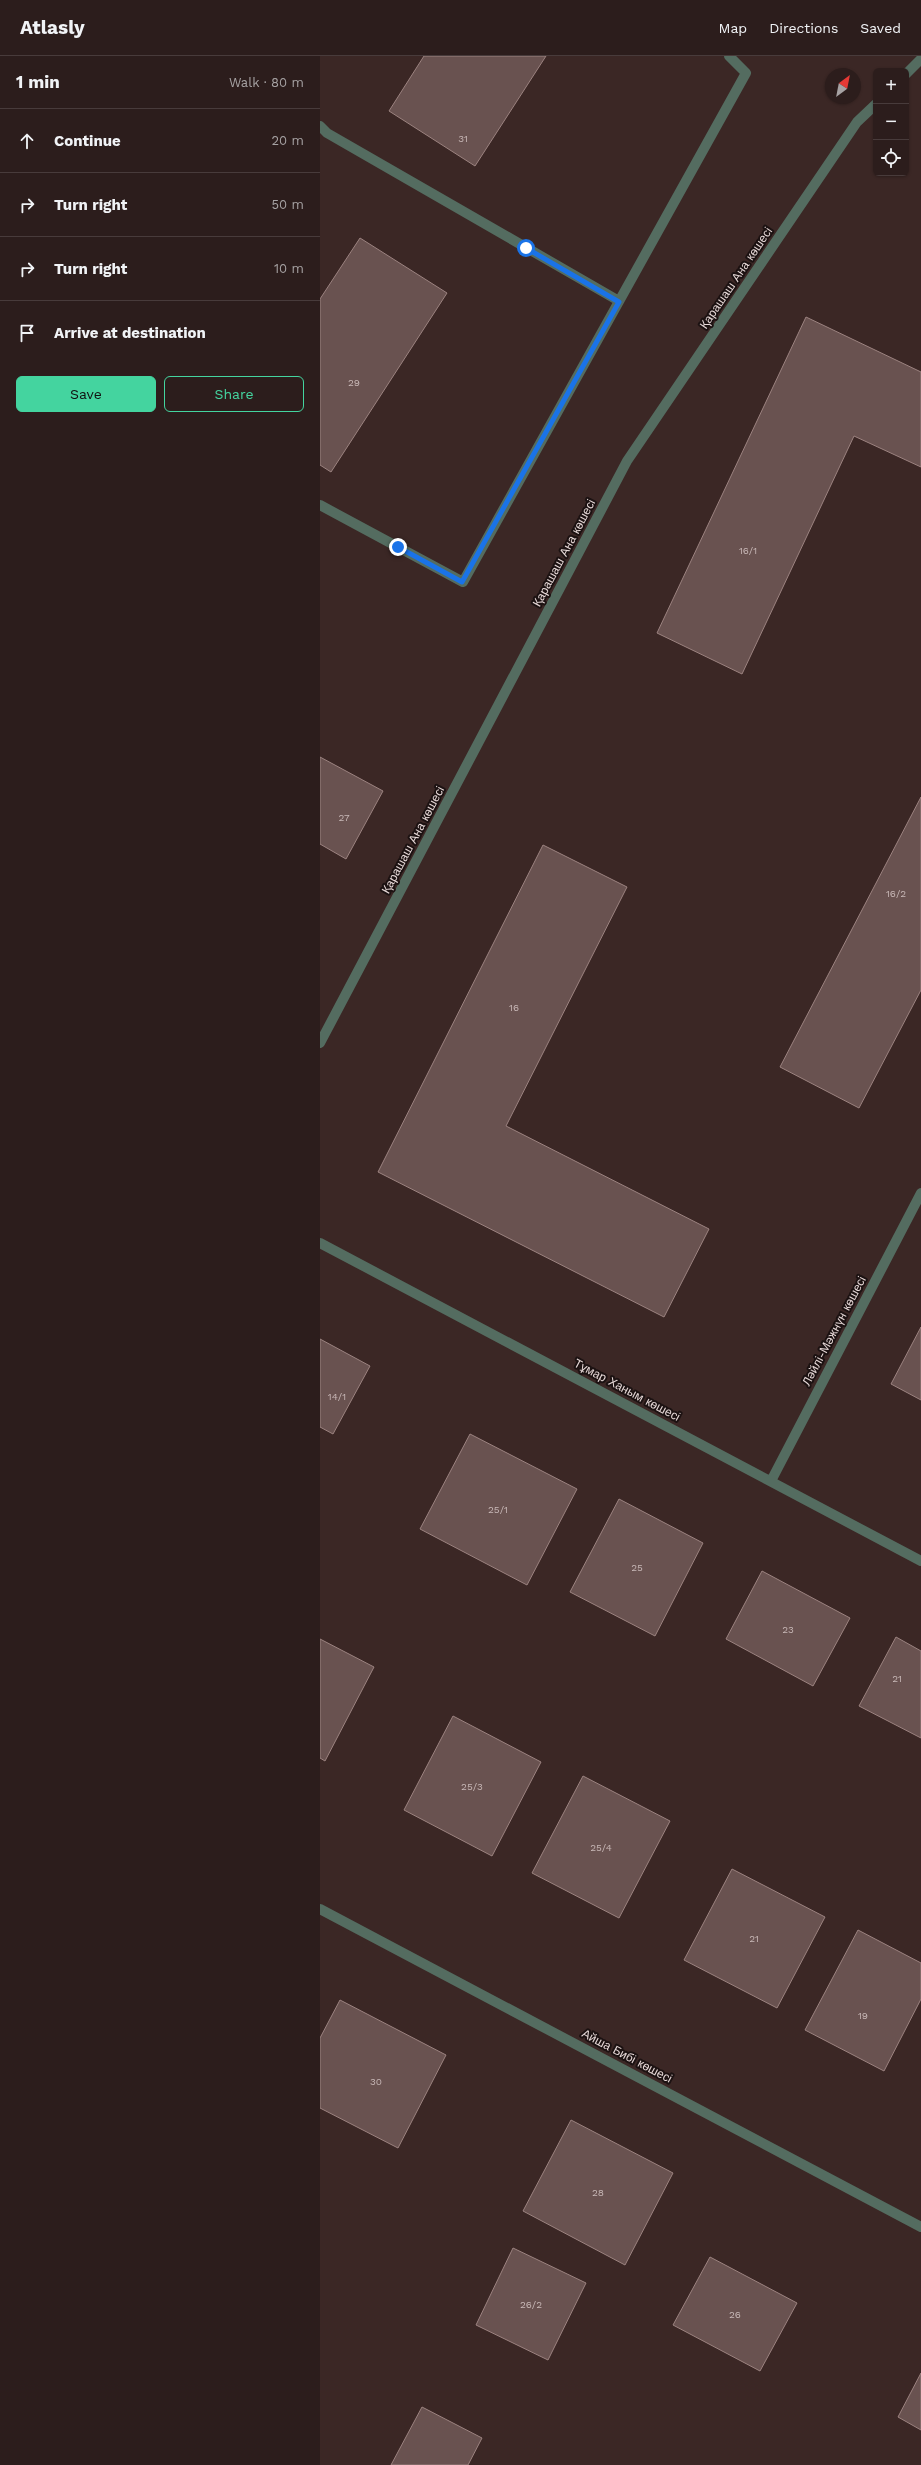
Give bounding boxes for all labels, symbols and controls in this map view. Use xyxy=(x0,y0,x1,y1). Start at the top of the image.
text: Atlasly xyxy=(20,16,85,39)
text: Map xyxy=(719,20,747,36)
text: Directions xyxy=(769,20,838,36)
text: Saved xyxy=(860,20,901,36)
north arrow xyxy=(825,68,861,104)
map controls xyxy=(873,68,909,176)
button: + xyxy=(873,68,909,104)
text: 1 min xyxy=(16,72,60,92)
text: Walk · 80 m xyxy=(229,75,304,90)
button: − xyxy=(873,104,909,140)
icon: ahead xyxy=(16,130,38,152)
text: Continue xyxy=(54,132,121,150)
text: 20 m xyxy=(272,133,304,148)
house number: 31 xyxy=(458,133,468,144)
button: locate xyxy=(873,140,909,176)
icon: right xyxy=(16,194,38,216)
text: Turn right xyxy=(54,196,127,214)
text: 50 m xyxy=(272,197,304,212)
street label: Қарашаш Ана көшесі xyxy=(697,225,775,331)
route start xyxy=(517,239,535,257)
icon: right xyxy=(16,258,38,280)
text: Turn right xyxy=(54,260,127,278)
text: 10 m xyxy=(274,261,304,276)
icon: arrive xyxy=(16,322,38,344)
text: Arrive at destination xyxy=(54,324,206,342)
button: Save xyxy=(16,376,156,412)
button: Share xyxy=(164,376,304,412)
house number: 29 xyxy=(348,377,360,388)
street label: Қарашаш Ана көшесі xyxy=(530,497,598,609)
route end xyxy=(389,538,407,556)
house number: 16/1 xyxy=(739,545,757,556)
street label: Қарашаш Ана көшесі xyxy=(379,784,447,896)
house number: 27 xyxy=(338,812,350,823)
house number: 16/2 xyxy=(886,888,906,899)
house number: 16 xyxy=(509,1002,519,1013)
street label: Ләйлі-Мәжнүн көшесі xyxy=(799,1274,869,1388)
street label: Тұмар Ханым көшесі xyxy=(572,1356,682,1424)
house number: 14/1 xyxy=(328,1391,346,1402)
house number: 25/1 xyxy=(488,1504,508,1515)
house number: 25 xyxy=(631,1562,643,1573)
house number: 23 xyxy=(782,1624,794,1635)
house number: 21 xyxy=(892,1673,902,1684)
house number: 25/3 xyxy=(461,1781,483,1792)
house number: 25/4 xyxy=(590,1842,612,1853)
house number: 21 xyxy=(749,1933,759,1944)
house number: 19 xyxy=(858,2010,868,2021)
street label: Айша Бибі көшесі xyxy=(579,2026,675,2086)
house number: 30 xyxy=(370,2076,382,2087)
house number: 28 xyxy=(592,2187,604,2198)
house number: 26/2 xyxy=(520,2299,542,2310)
house number: 26 xyxy=(729,2309,741,2320)

